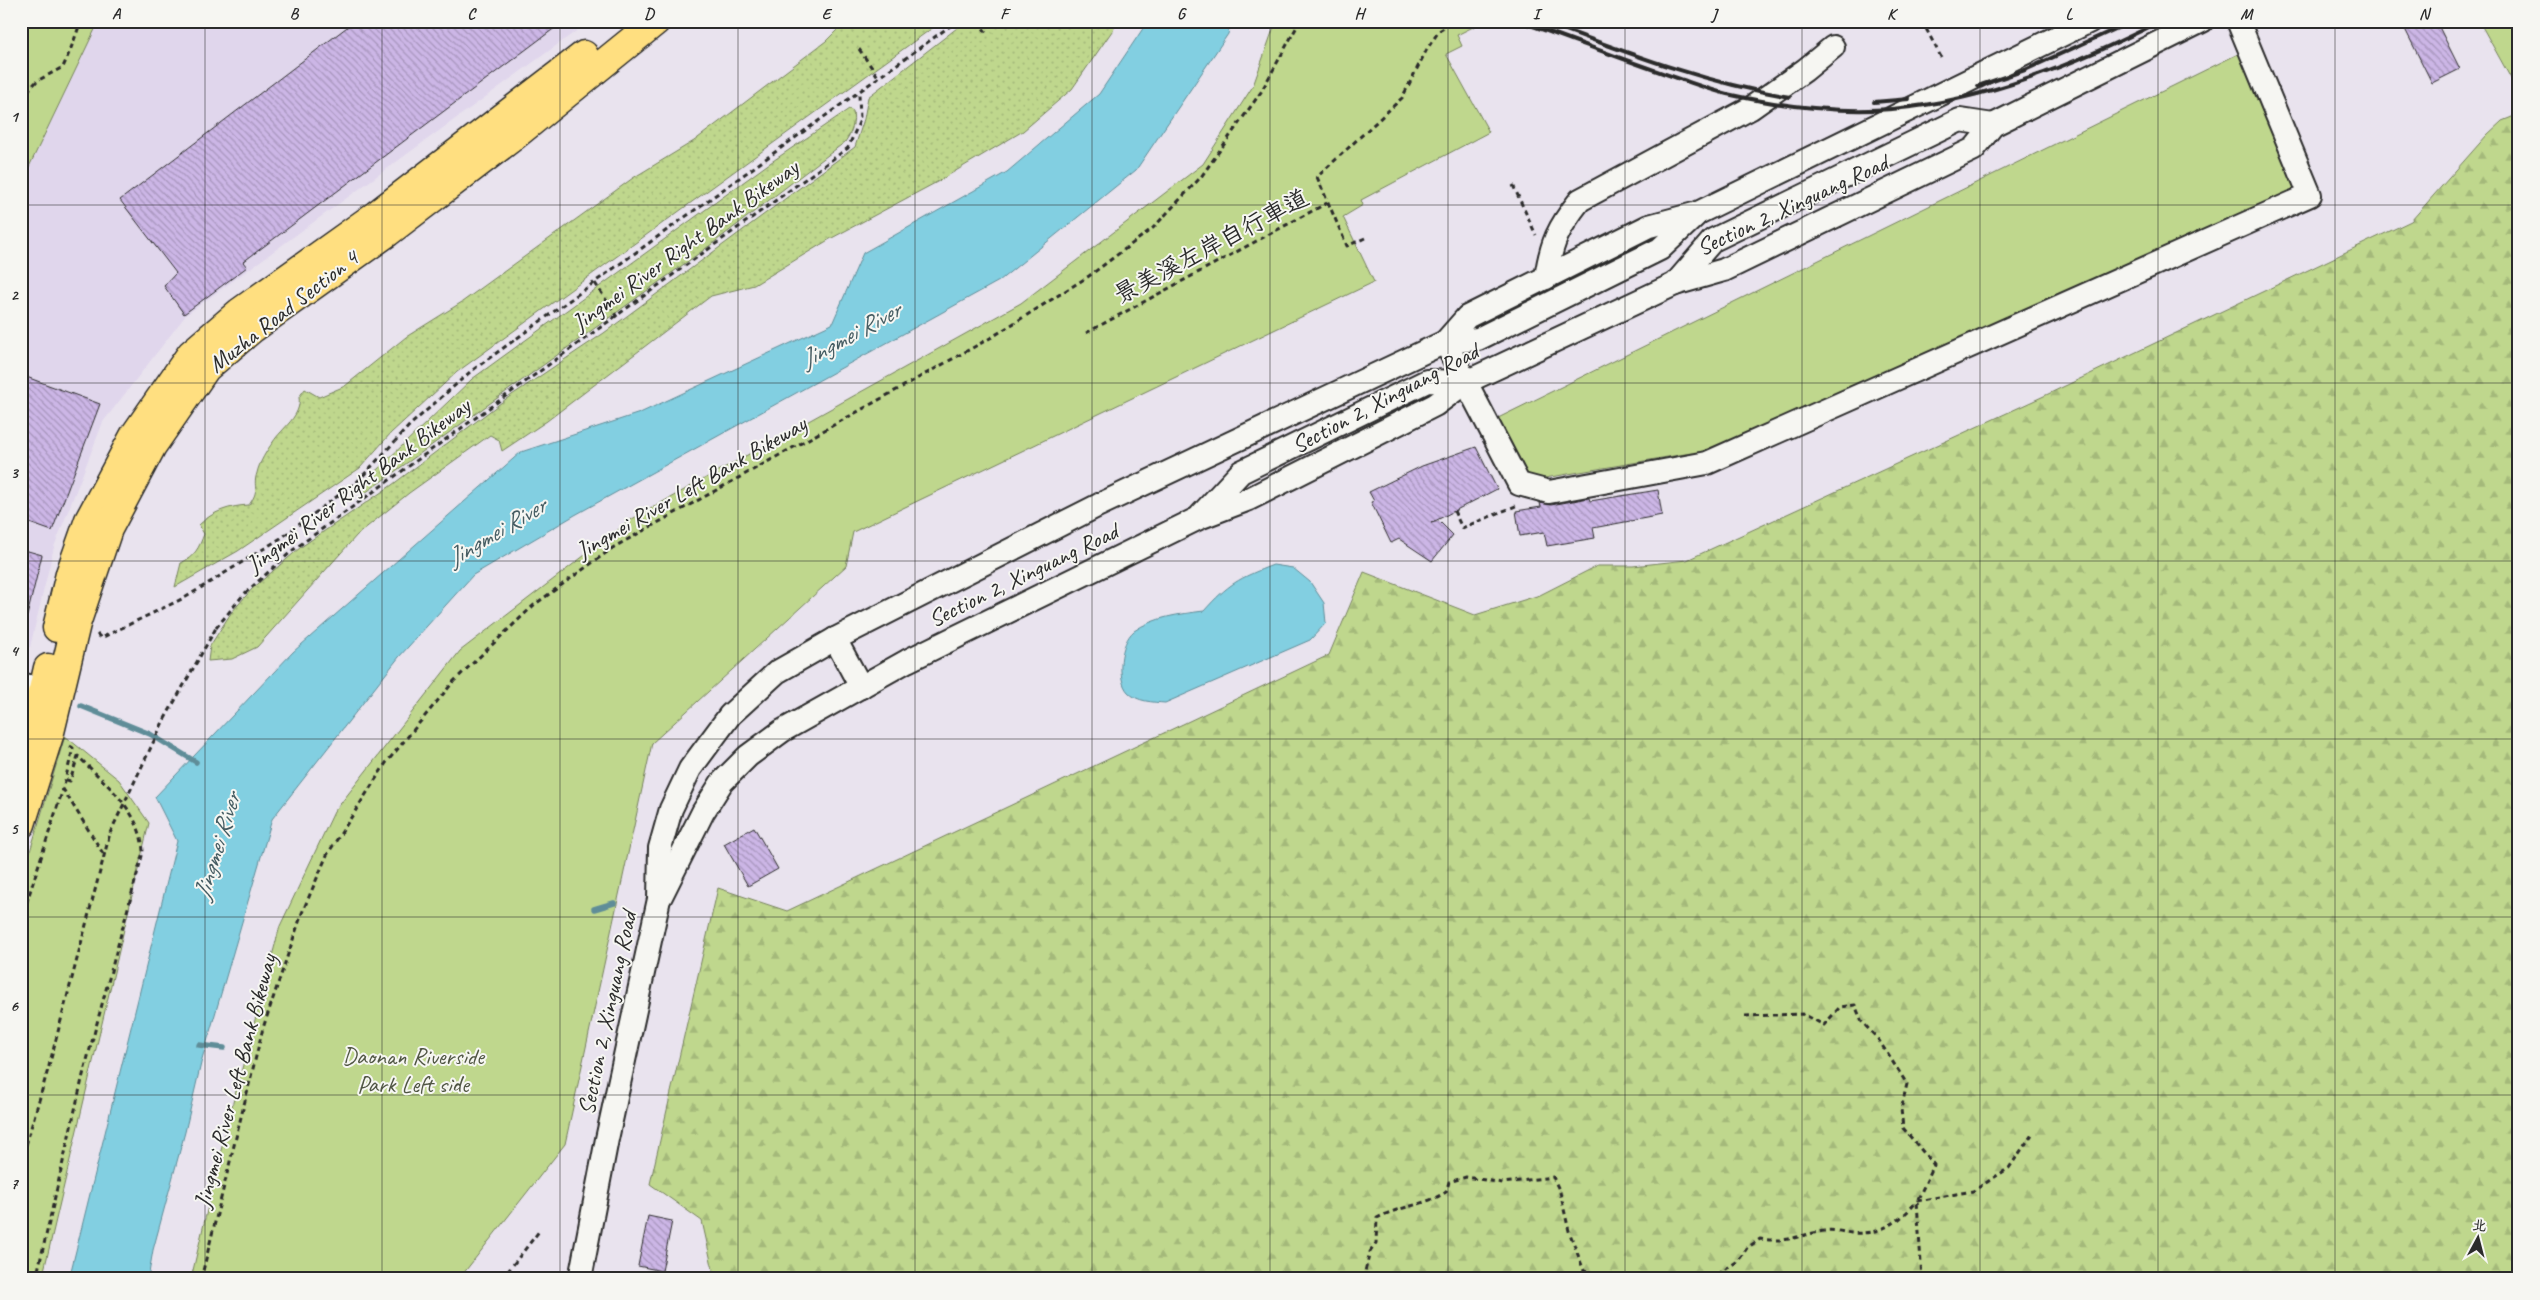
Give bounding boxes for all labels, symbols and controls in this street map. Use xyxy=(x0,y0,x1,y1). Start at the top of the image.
text: A xyxy=(112,4,122,24)
text: B xyxy=(290,4,300,24)
text: C xyxy=(467,4,477,24)
text: D xyxy=(644,4,655,24)
text: E xyxy=(822,4,833,24)
text: F xyxy=(1000,4,1011,24)
text: G xyxy=(1177,4,1187,24)
text: H xyxy=(1354,4,1366,24)
text: I xyxy=(1533,4,1543,24)
text: J xyxy=(1710,4,1719,24)
text: K xyxy=(1887,4,1899,24)
text: L xyxy=(2066,4,2074,24)
text: M xyxy=(2240,4,2254,24)
text: N xyxy=(2419,4,2432,24)
text: 1 xyxy=(10,107,19,127)
street label: Section 2, Xinguang Road xyxy=(1692,146,1895,262)
street label: Jingmei River Right Bank Bikeway xyxy=(565,152,806,338)
street label: 景美溪左岸自行車道 xyxy=(1109,182,1313,310)
street label: Muzha Road Section 4 xyxy=(202,242,366,379)
text: 2 xyxy=(10,285,19,305)
water label: Jingmei River xyxy=(793,292,910,376)
street label: Section 2, Xinguang Road xyxy=(1287,334,1487,460)
street label: Jingmei River Right Bank Bikeway xyxy=(239,390,477,580)
street label: Jingmei River Left Bank Bikeway xyxy=(569,408,813,566)
text: 3 xyxy=(10,463,19,483)
water label: Jingmei River xyxy=(440,488,555,575)
street label: Section 2, Xinguang Road xyxy=(923,515,1126,634)
text: 4 xyxy=(10,641,19,661)
water label: Jingmei River xyxy=(185,786,249,905)
text: 5 xyxy=(11,819,20,839)
street label: Section 2, Xinguang Road xyxy=(571,905,644,1117)
street label: Jingmei River Left Bank Bikeway xyxy=(186,949,284,1212)
text: 6 xyxy=(10,996,19,1016)
park label: Daonan Riverside Park Left side xyxy=(342,1041,486,1099)
text: 7 xyxy=(10,1174,19,1194)
north arrow xyxy=(2452,1212,2502,1262)
text: 北 xyxy=(2472,1216,2488,1235)

